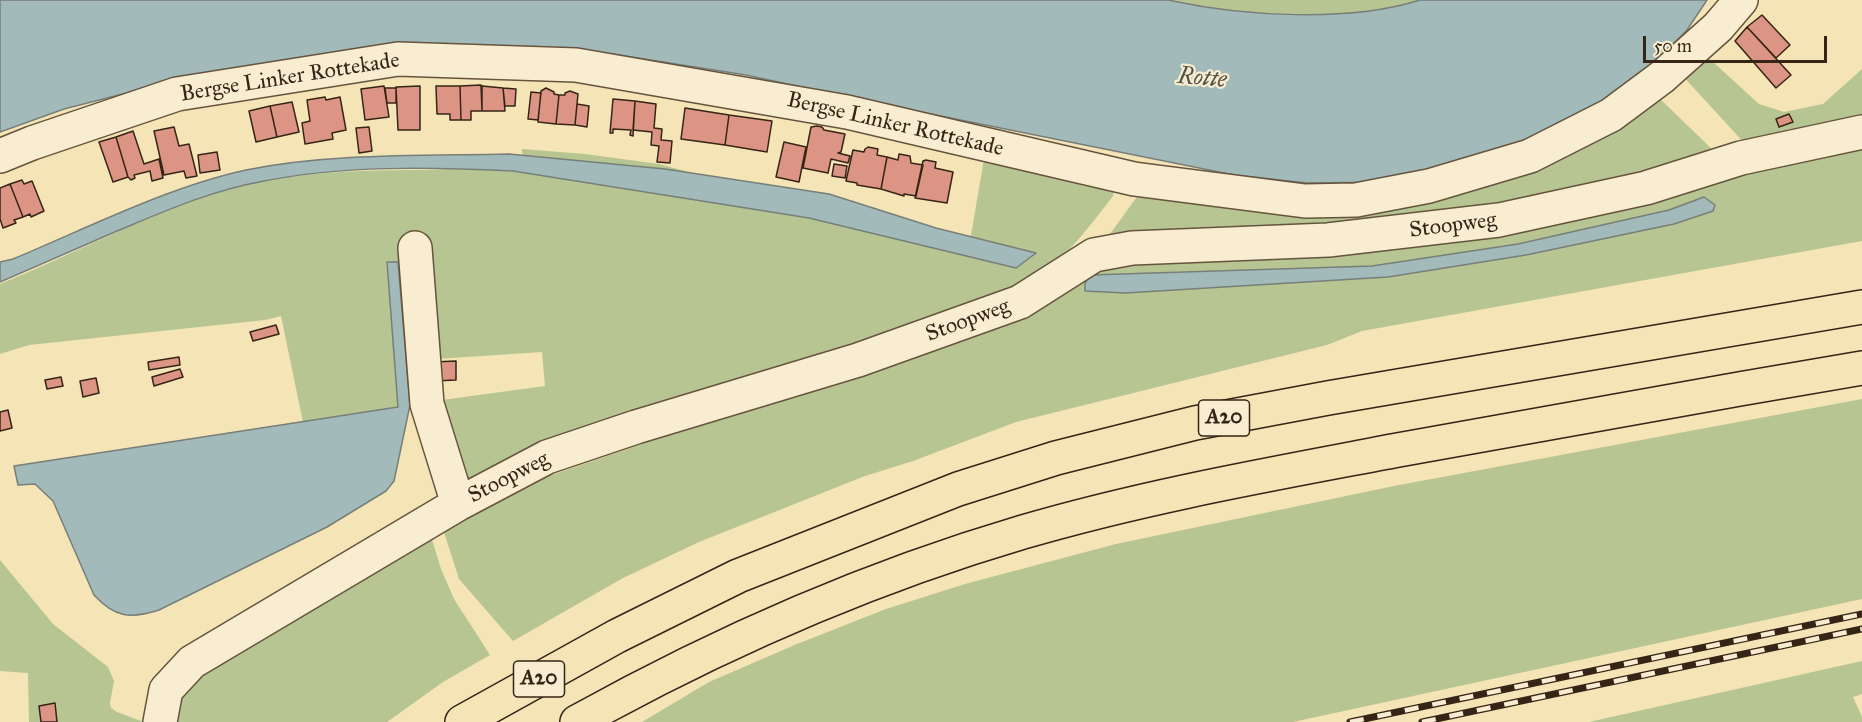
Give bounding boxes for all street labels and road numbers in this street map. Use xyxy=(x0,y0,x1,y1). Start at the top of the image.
street label: Bergse Linker Rottekade xyxy=(179,48,401,108)
street label: Bergse Linker Rottekade xyxy=(784,87,1006,163)
street label: Stoopweg xyxy=(1408,208,1498,244)
street label: Stoopweg xyxy=(922,294,1014,348)
road number: A20 xyxy=(1198,400,1250,436)
street label: Stoopweg xyxy=(464,446,554,510)
road number: A20 xyxy=(514,661,564,697)

